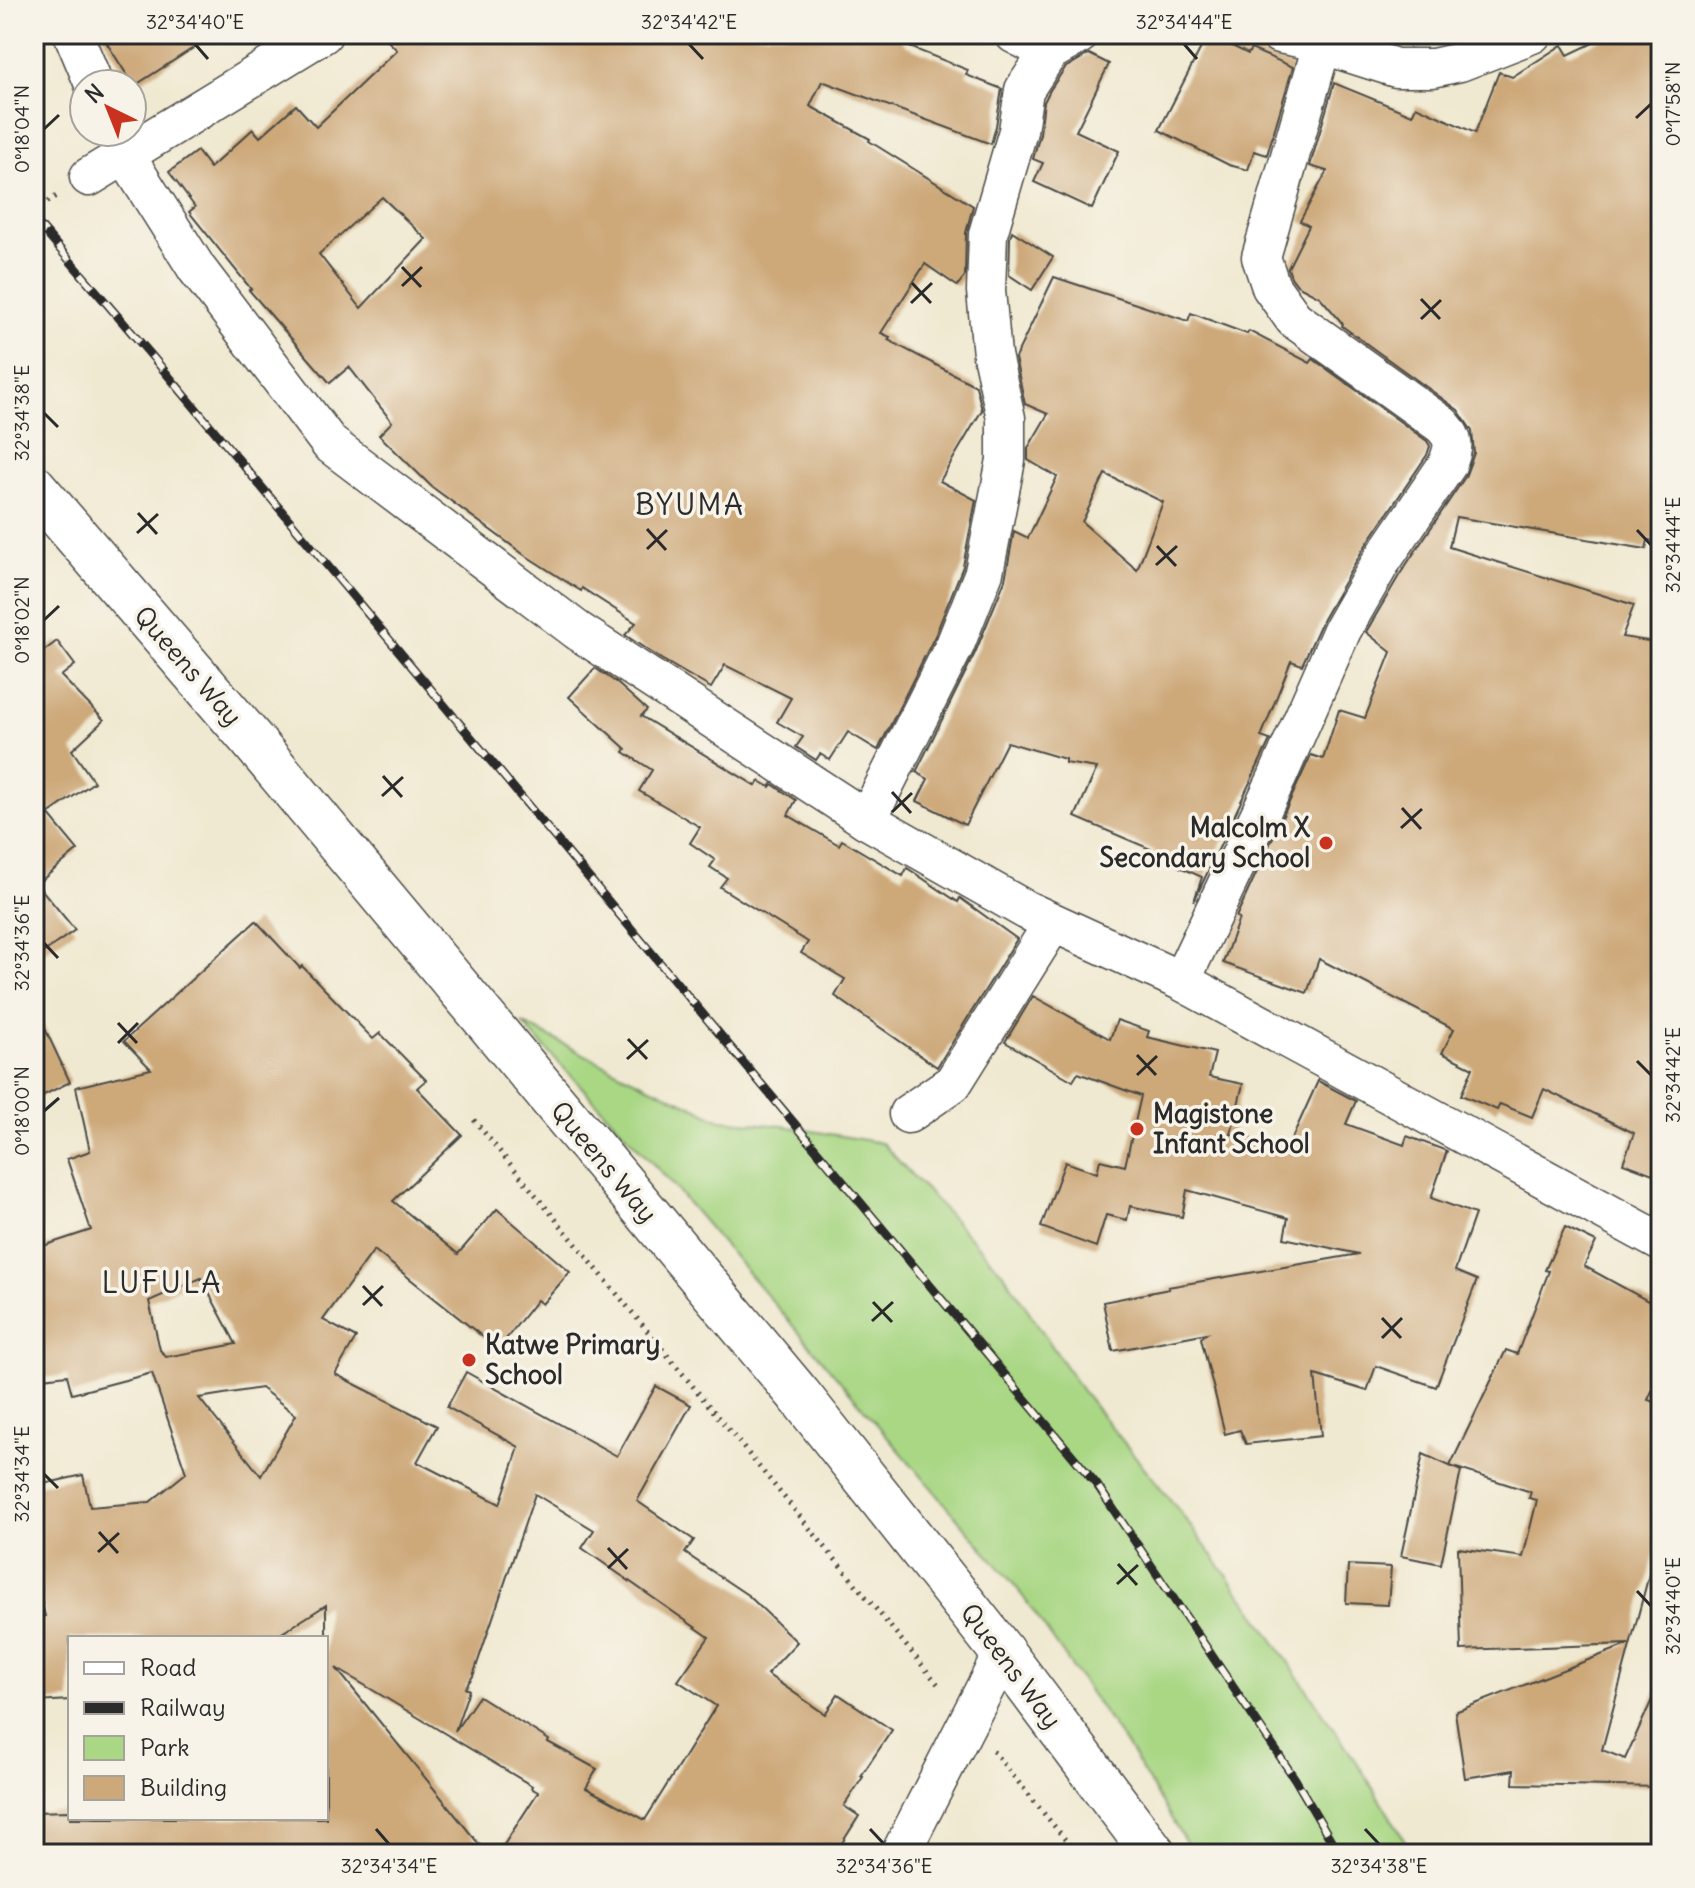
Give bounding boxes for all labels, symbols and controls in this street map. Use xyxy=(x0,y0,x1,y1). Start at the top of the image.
text: 32°34'40"E xyxy=(146,9,244,34)
text: 32°34'42"E xyxy=(641,9,737,34)
text: 32°34'44"E xyxy=(1136,9,1232,34)
text: 0°17'58"N xyxy=(1660,61,1685,147)
north arrow xyxy=(68,68,148,148)
text: N xyxy=(79,78,109,109)
text: 0°18'04"N xyxy=(9,85,34,173)
text: 32°34'38"E xyxy=(9,364,34,462)
district label: BYUMA xyxy=(635,485,745,523)
text: 32°34'44"E xyxy=(1660,497,1685,593)
text: 0°18'02"N xyxy=(9,576,34,664)
street label: Queens Way xyxy=(127,599,249,732)
place label: Malcolm X Secondary School xyxy=(1099,811,1311,874)
marker: Malcolm X Secondary School xyxy=(1317,834,1335,852)
text: 32°34'36"E xyxy=(9,894,34,992)
text: 32°34'42"E xyxy=(1660,1027,1685,1123)
text: 0°18'00"N xyxy=(9,1066,34,1156)
street label: Queens Way xyxy=(544,1094,665,1229)
place label: Magistone Infant School xyxy=(1153,1097,1310,1160)
marker: Magistone Infant School xyxy=(1128,1120,1146,1138)
district label: LUFULA xyxy=(101,1263,223,1301)
place label: Katwe Primary School xyxy=(485,1328,660,1391)
marker: Katwe Primary School xyxy=(460,1351,478,1369)
text: 32°34'34"E xyxy=(9,1425,34,1523)
text: 32°34'40"E xyxy=(1660,1557,1685,1655)
street label: Queens Way xyxy=(954,1597,1069,1735)
legend xyxy=(68,1636,328,1820)
text: Road xyxy=(140,1652,196,1682)
text: Railway xyxy=(140,1692,226,1722)
text: Park xyxy=(140,1732,190,1762)
text: Building xyxy=(140,1772,227,1802)
text: 32°34'34"E xyxy=(340,1853,438,1878)
text: 32°34'36"E xyxy=(835,1853,933,1878)
text: 32°34'38"E xyxy=(1330,1853,1428,1878)

